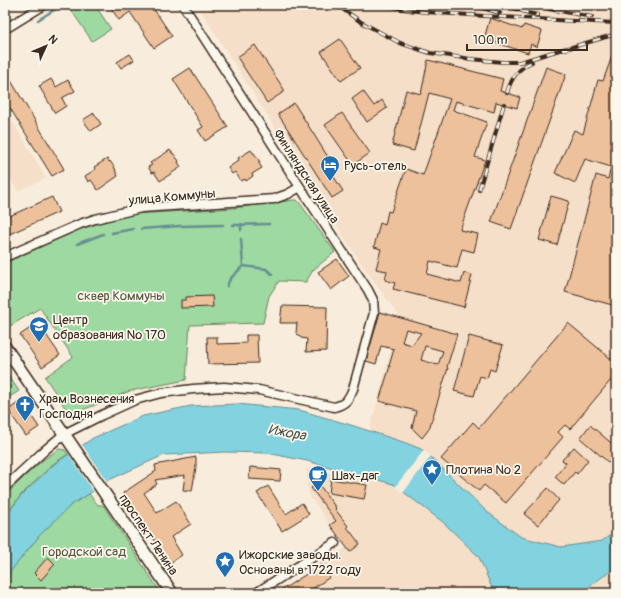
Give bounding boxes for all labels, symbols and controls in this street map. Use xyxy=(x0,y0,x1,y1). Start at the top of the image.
north arrow xyxy=(26,26,66,66)
scale bar xyxy=(467,26,587,52)
text: N xyxy=(46,32,60,47)
text: 100 m xyxy=(473,33,508,48)
street label: Финляндская улица xyxy=(270,127,343,227)
hotel icon: Русь-отель xyxy=(319,154,341,182)
place label: Русь-отель xyxy=(344,158,407,174)
street label: улица Коммуны xyxy=(127,185,216,209)
park label: сквер Коммуны xyxy=(77,288,165,304)
place label: Центр образования № 170 xyxy=(53,312,166,343)
school or university icon: Центр образования № 170 xyxy=(28,315,50,343)
place label: Храм Вознесения Господня xyxy=(39,391,134,422)
church icon: Храм Вознесения Господня xyxy=(14,394,36,422)
water label: Ижора xyxy=(267,421,309,444)
place icon: Плотина № 2 xyxy=(421,458,443,486)
place label: Плотина № 2 xyxy=(446,462,521,478)
cafe icon: Шах-даг xyxy=(307,464,329,492)
place label: Шах-даг xyxy=(332,468,380,484)
street label: проспект Ленина xyxy=(115,491,181,578)
park label: Городской сад xyxy=(42,544,126,560)
place label: Ижорские заводы. Основаны в 1722 году xyxy=(239,547,361,578)
place icon: Ижорские заводы. Основаны в 1722 году xyxy=(214,550,236,578)

